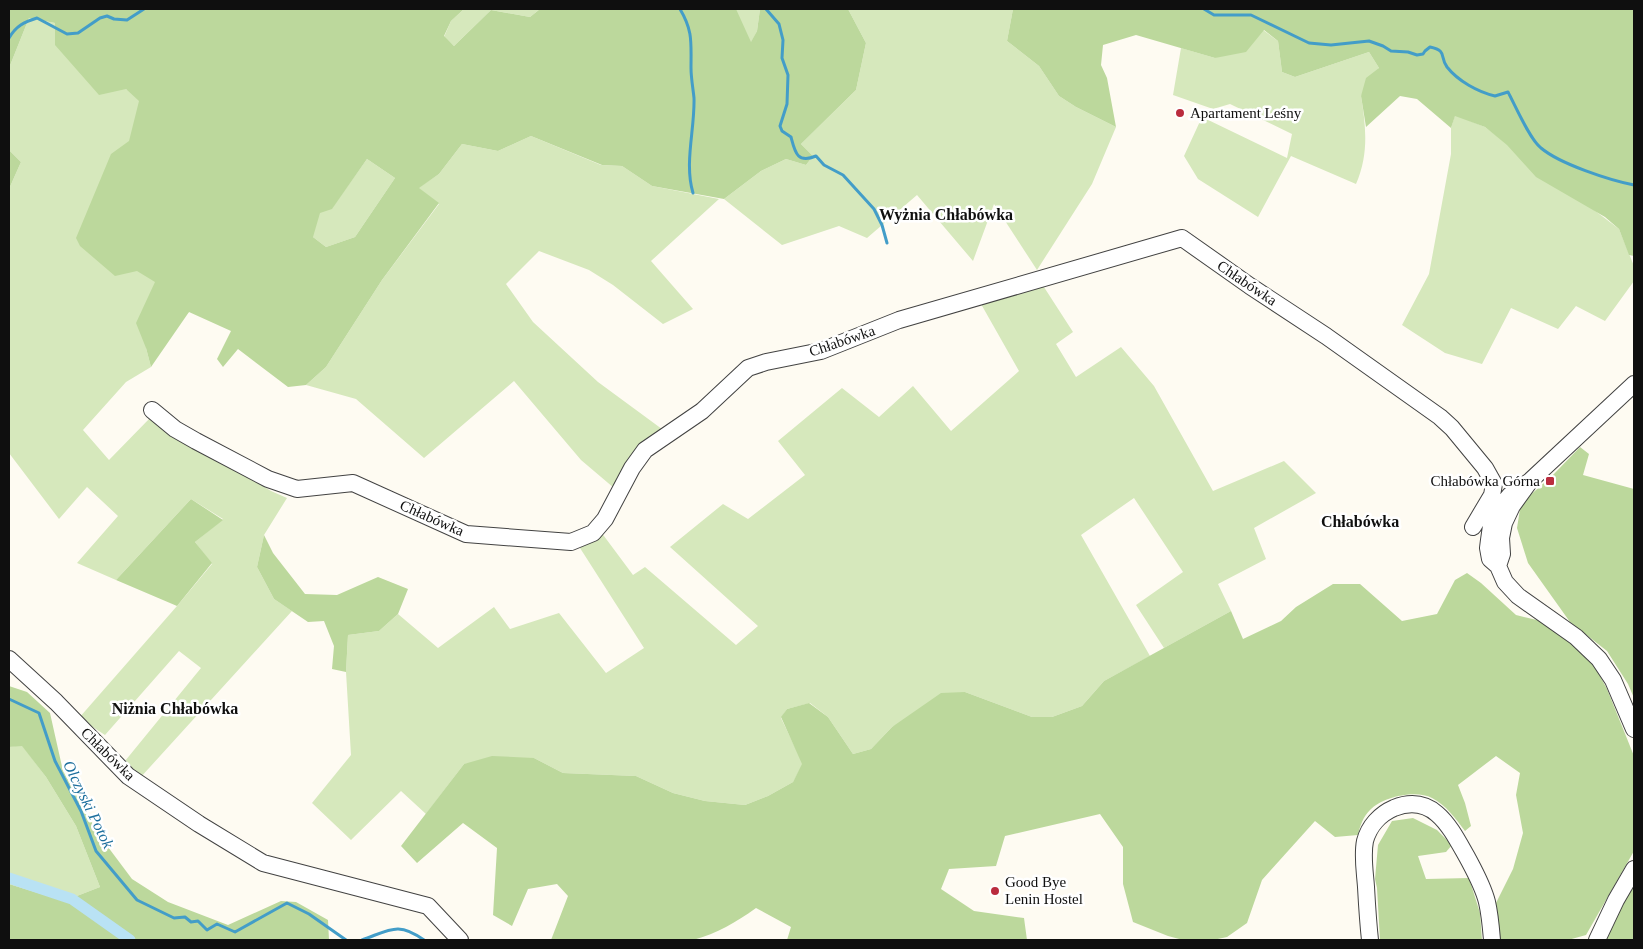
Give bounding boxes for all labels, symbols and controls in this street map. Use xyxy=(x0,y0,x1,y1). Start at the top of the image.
place label: Apartament Leśny xyxy=(1190,105,1302,121)
marker: Apartament Leśny xyxy=(1174,107,1186,119)
district label: Wyżnia Chłabówka xyxy=(879,206,1013,224)
street label: Chłabówka xyxy=(1214,257,1280,309)
street label: Chłabówka xyxy=(807,322,877,360)
place label: Chłabówka Górna xyxy=(1430,473,1540,489)
marker: Chłabówka Górna xyxy=(1544,475,1556,487)
street label: Chłabówka xyxy=(398,497,467,539)
district label: Chłabówka xyxy=(1321,513,1399,530)
district label: Niżnia Chłabówka xyxy=(112,700,238,717)
street label: Chłabówka xyxy=(78,725,138,784)
water label: Olczyski Potok xyxy=(59,758,118,852)
place label: Good Bye Lenin Hostel xyxy=(1005,874,1083,907)
marker: Good Bye Lenin Hostel xyxy=(989,885,1001,897)

